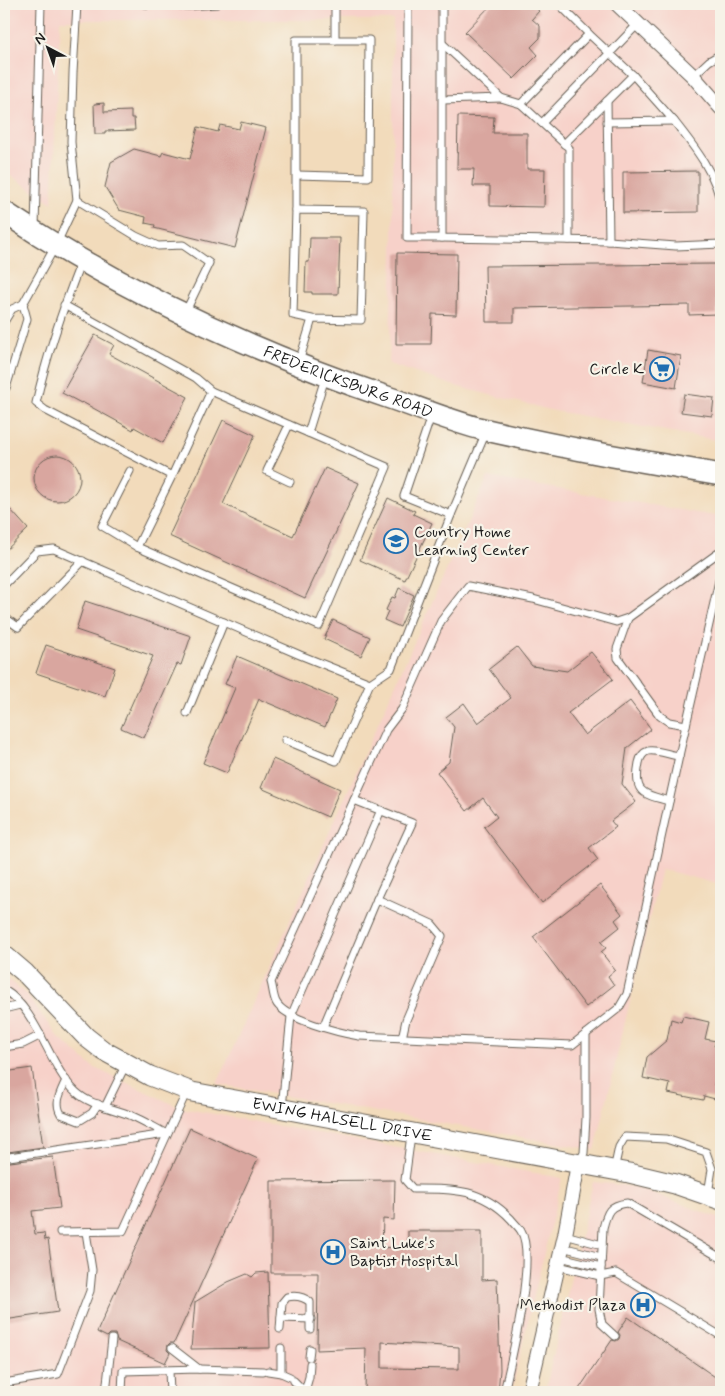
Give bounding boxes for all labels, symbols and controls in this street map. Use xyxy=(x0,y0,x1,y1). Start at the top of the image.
north arrow xyxy=(22,22,72,72)
text: N xyxy=(31,29,50,49)
street label: FREDERICKSBURG ROAD xyxy=(260,341,436,423)
supermarket icon: Circle K xyxy=(649,356,675,382)
place label: Circle K xyxy=(589,359,644,380)
place label: Country Home Learning Center xyxy=(414,522,529,562)
school or university icon: Country Home Learning Center xyxy=(383,528,409,554)
street label: EWING HALSELL DRIVE xyxy=(251,1093,434,1147)
place label: Saint Luke's Baptist Hospital xyxy=(350,1233,458,1272)
hospital icon: Saint Luke's Baptist Hospital xyxy=(320,1239,346,1265)
hospital icon: Methodist Plaza xyxy=(630,1292,656,1318)
place label: Methodist Plaza xyxy=(520,1295,626,1316)

